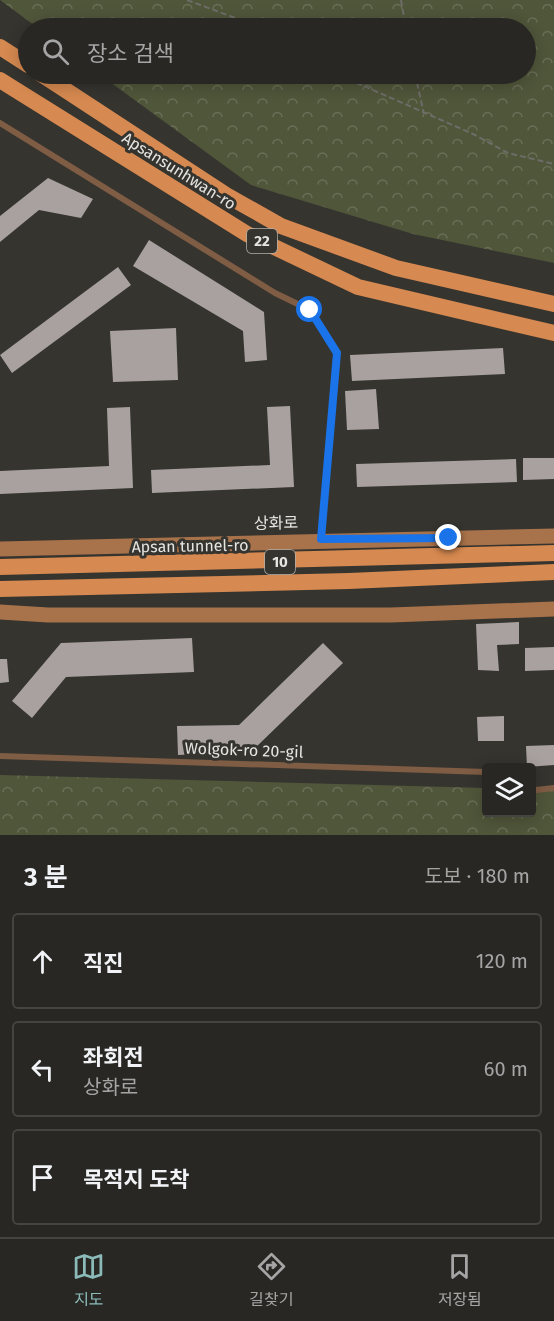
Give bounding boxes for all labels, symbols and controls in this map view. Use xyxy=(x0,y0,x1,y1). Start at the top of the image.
search box xyxy=(18,18,536,84)
icon: search xyxy=(39,35,72,68)
text: 장소 검색 xyxy=(87,40,174,67)
street label: Apsansunhwan-ro xyxy=(119,128,239,214)
road number: 22 xyxy=(247,229,277,253)
route start xyxy=(296,296,322,322)
street label: 상화로 xyxy=(254,513,299,533)
route end xyxy=(435,524,461,550)
street label: Apsan tunnel-ro xyxy=(131,535,249,557)
road number: 10 xyxy=(265,550,295,574)
street label: Wolgok-ro 20-gil xyxy=(184,738,304,762)
map controls xyxy=(482,763,536,817)
button: layers xyxy=(482,763,536,817)
text: 3 분 xyxy=(24,862,68,893)
text: 도보 · 180 m xyxy=(425,864,530,888)
icon: ahead xyxy=(26,945,59,978)
text: 120 m xyxy=(476,949,528,973)
text: 직진 xyxy=(83,950,123,977)
text: 좌회전 xyxy=(83,1044,144,1071)
icon: left xyxy=(26,1053,59,1086)
text: 60 m xyxy=(484,1057,528,1081)
text: 상화로 xyxy=(83,1075,138,1099)
icon: arrive xyxy=(26,1161,59,1194)
text: 목적지 도착 xyxy=(83,1166,189,1193)
tab: 지도 xyxy=(72,1250,105,1310)
tab: 길찾기 xyxy=(249,1250,294,1310)
tab: 저장됨 xyxy=(438,1250,482,1310)

